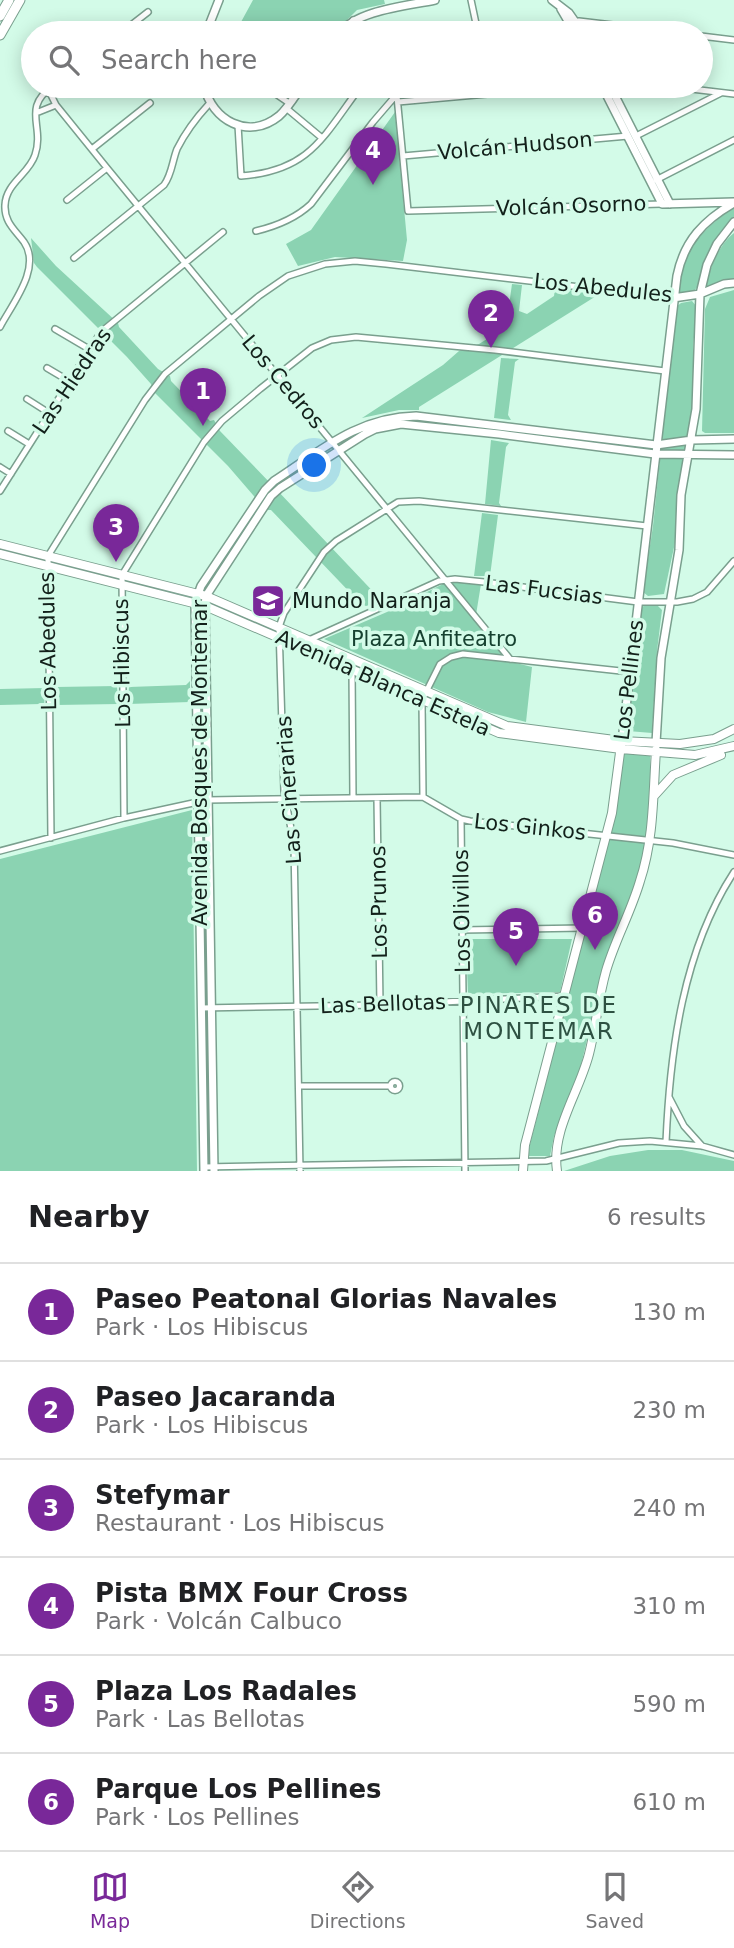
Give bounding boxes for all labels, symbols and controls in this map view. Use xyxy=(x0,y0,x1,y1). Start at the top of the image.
search box xyxy=(21,21,713,98)
icon: search xyxy=(45,41,83,79)
text: Search here xyxy=(101,45,257,75)
pin: 4 xyxy=(350,127,396,185)
street label: Volcán Hudson xyxy=(437,127,593,165)
street label: Volcán Osorno xyxy=(495,191,647,221)
street label: Los Abedules xyxy=(533,269,673,307)
pin: 2 xyxy=(468,290,514,348)
street label: Las Hiedras xyxy=(28,324,116,438)
street label: Los Cedros xyxy=(237,330,329,434)
pin: 1 xyxy=(180,368,226,426)
your location xyxy=(297,448,331,482)
pin: 3 xyxy=(93,504,139,562)
street label: Los Abedules xyxy=(35,571,61,711)
street label: Las Fucsias xyxy=(484,571,604,609)
school or university icon: Mundo Naranja xyxy=(249,582,287,620)
place label: Mundo Naranja xyxy=(292,589,452,613)
street label: Los Hibiscus xyxy=(109,598,135,728)
street label: Avenida Bosques de Montemar xyxy=(188,600,212,926)
street label: Los Pellines xyxy=(610,618,648,742)
street label: Avenida Blanca Estela xyxy=(272,625,494,741)
park label: Plaza Anfiteatro xyxy=(351,627,517,651)
street label: Las Cinerarias xyxy=(272,715,306,865)
street label: Los Ginkos xyxy=(473,809,587,845)
street label: Los Prunos xyxy=(366,845,392,959)
street label: Los Olivillos xyxy=(449,849,475,973)
pin: 6 xyxy=(572,892,618,950)
pin: 5 xyxy=(493,908,539,966)
street label: Las Bellotas xyxy=(320,990,446,1018)
district label: PINARES DE MONTEMAR xyxy=(460,992,618,1044)
text: Nearby xyxy=(28,1199,150,1234)
text: 6 results xyxy=(607,1204,706,1230)
text: Paseo Peatonal Glorias Navales xyxy=(95,1284,557,1314)
text: 1 xyxy=(43,1299,59,1325)
text: 130 m xyxy=(632,1299,706,1325)
text: Park · Los Hibiscus xyxy=(95,1314,308,1340)
text: Paseo Jacaranda xyxy=(95,1382,336,1412)
text: 2 xyxy=(43,1397,59,1423)
text: 230 m xyxy=(632,1397,706,1423)
text: Park · Los Hibiscus xyxy=(95,1412,308,1438)
text: Stefymar xyxy=(95,1480,230,1510)
text: 3 xyxy=(43,1495,59,1521)
text: 240 m xyxy=(632,1495,706,1521)
text: Restaurant · Los Hibiscus xyxy=(95,1510,385,1536)
text: Pista BMX Four Cross xyxy=(95,1578,408,1608)
text: 4 xyxy=(43,1593,59,1619)
text: 310 m xyxy=(632,1593,706,1619)
text: Park · Volcán Calbuco xyxy=(95,1608,342,1634)
text: Plaza Los Radales xyxy=(95,1676,357,1706)
text: 5 xyxy=(43,1691,59,1717)
text: 590 m xyxy=(632,1691,706,1717)
text: Park · Las Bellotas xyxy=(95,1706,305,1732)
text: Parque Los Pellines xyxy=(95,1774,382,1804)
text: 6 xyxy=(43,1789,59,1815)
text: 610 m xyxy=(632,1789,706,1815)
text: Park · Los Pellines xyxy=(95,1804,300,1830)
tab: Map xyxy=(90,1868,130,1932)
tab: Directions xyxy=(310,1868,406,1932)
tab: Saved xyxy=(585,1868,644,1932)

